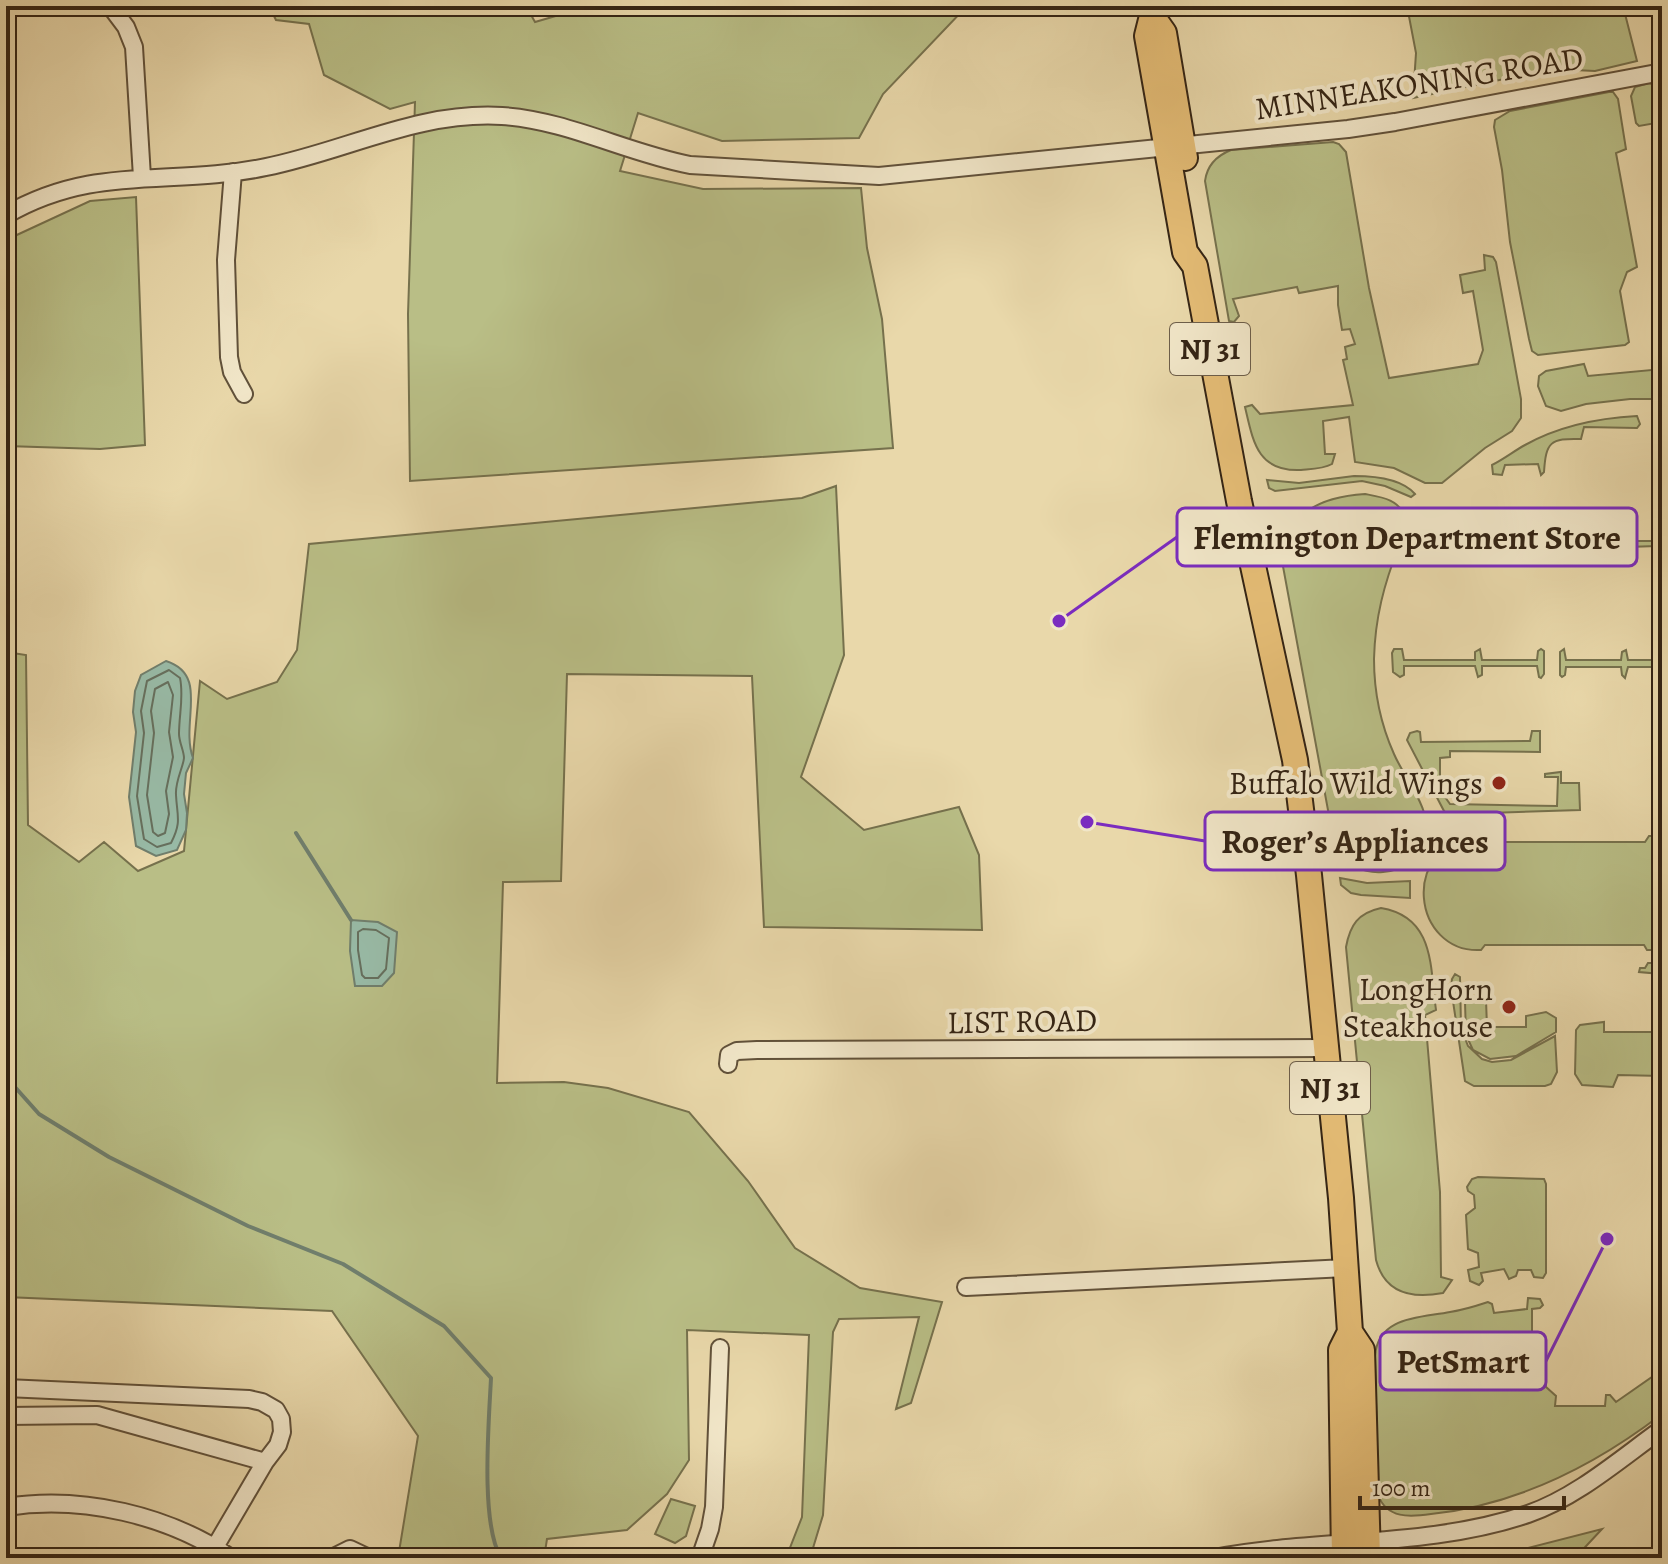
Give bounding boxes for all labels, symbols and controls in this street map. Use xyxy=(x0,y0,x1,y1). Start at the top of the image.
street label: MINNEAKONING ROAD xyxy=(1252,35,1586,131)
road number: NJ 31 xyxy=(1170,323,1250,375)
callout: Flemington Department Store xyxy=(1177,508,1637,566)
text: Flemington Department Store xyxy=(1193,514,1621,561)
place label: Buffalo Wild Wings xyxy=(1229,761,1483,805)
marker: Buffalo Wild Wings xyxy=(1490,774,1508,792)
callout: Roger’s Appliances xyxy=(1205,812,1505,870)
text: Roger’s Appliances xyxy=(1221,818,1489,865)
place label: LongHorn Steakhouse xyxy=(1343,967,1493,1048)
street label: LIST ROAD xyxy=(947,998,1097,1044)
marker: LongHorn Steakhouse xyxy=(1500,998,1518,1016)
road number: NJ 31 xyxy=(1290,1062,1370,1114)
callout: PetSmart xyxy=(1380,1332,1546,1390)
text: PetSmart xyxy=(1396,1338,1530,1385)
scale bar xyxy=(1360,1460,1564,1510)
text: 100 m xyxy=(1372,1472,1431,1504)

